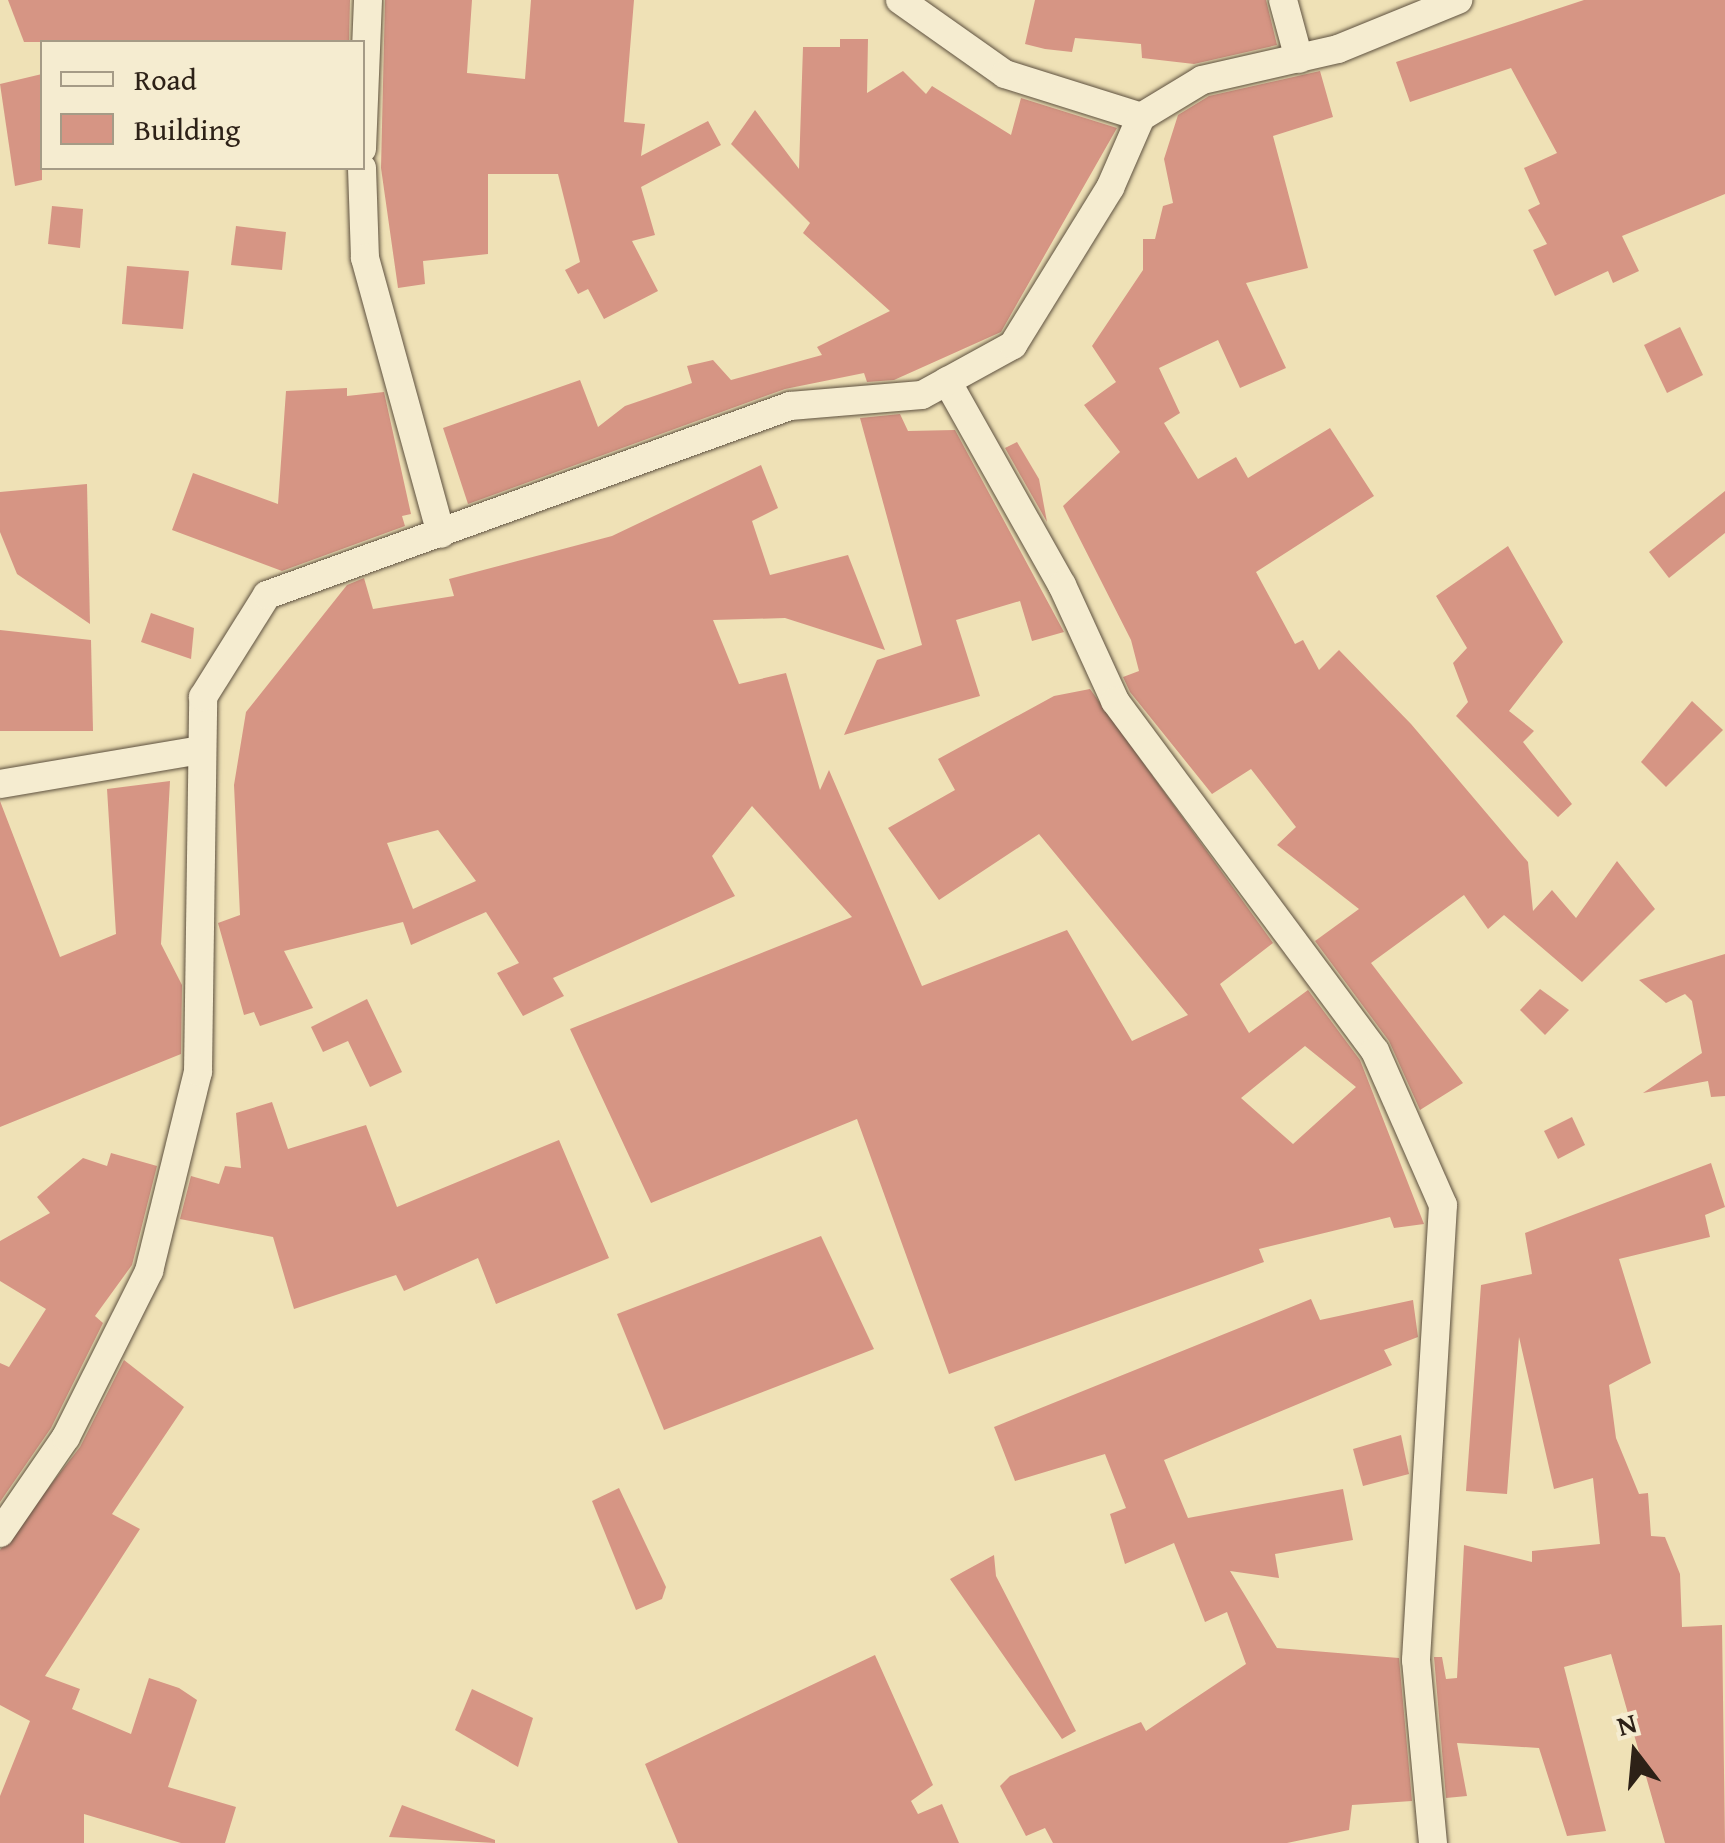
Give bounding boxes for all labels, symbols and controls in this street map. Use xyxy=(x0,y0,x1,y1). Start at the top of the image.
legend xyxy=(40,40,365,170)
text: Road xyxy=(134,57,197,101)
text: Building xyxy=(134,107,240,151)
text: N xyxy=(1612,1701,1641,1746)
north arrow xyxy=(1585,1703,1685,1803)

